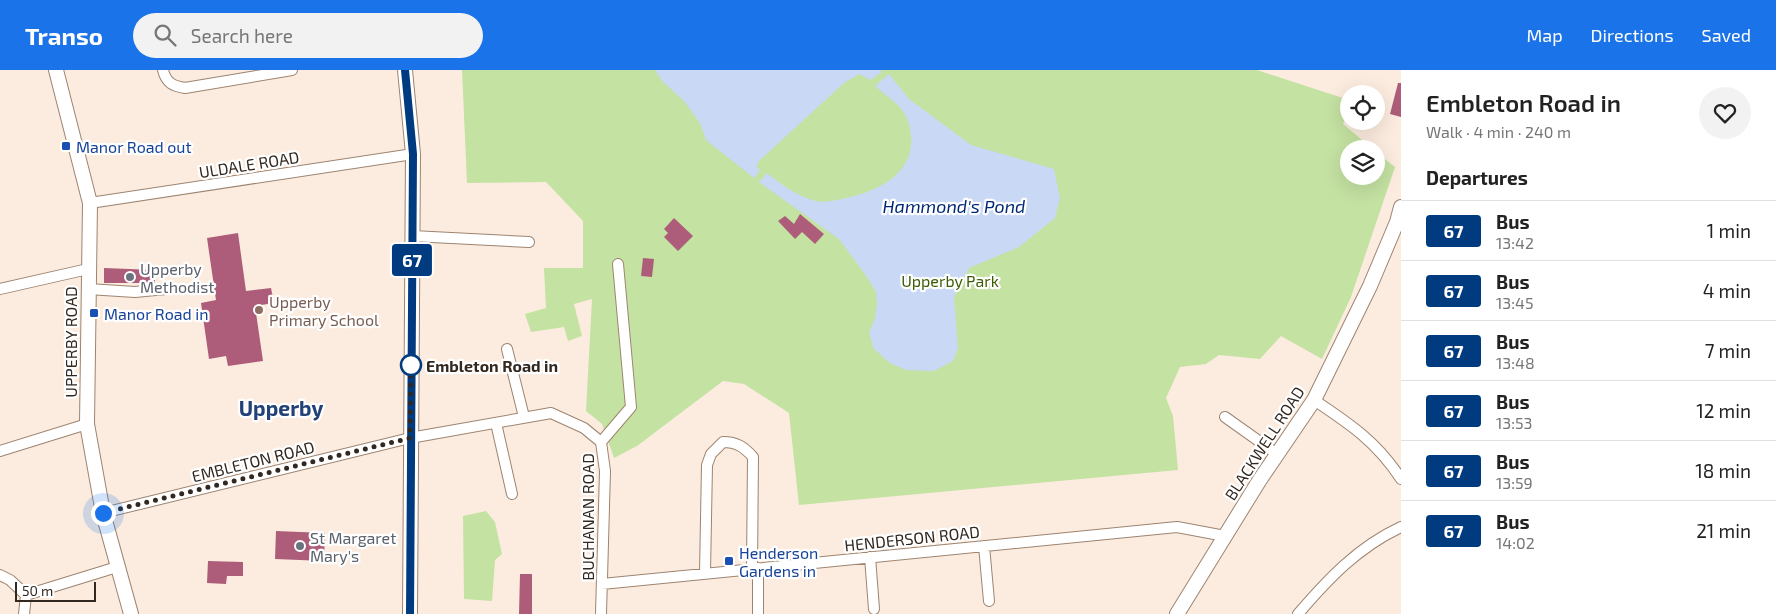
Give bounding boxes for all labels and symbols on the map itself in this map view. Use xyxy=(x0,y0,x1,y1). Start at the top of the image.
place label: Manor Road out xyxy=(76,137,192,156)
marker: Manor Road out xyxy=(60,140,72,152)
street label: ULDALE ROAD xyxy=(198,147,300,181)
water label: Hammond's Pond xyxy=(883,195,1025,217)
line badge: 67 xyxy=(390,244,434,276)
place label: Upperby Methodist xyxy=(140,259,214,296)
marker: Upperby Methodist xyxy=(124,271,136,283)
park label: Upperby Park xyxy=(901,271,999,290)
street label: UPPERBY ROAD xyxy=(61,286,80,398)
place label: Upperby Primary School xyxy=(269,292,379,329)
place label: Manor Road in xyxy=(104,304,209,323)
marker: Upperby Primary School xyxy=(253,304,265,316)
marker: Manor Road in xyxy=(88,307,100,319)
marker: Embleton Road in xyxy=(400,354,422,376)
place label: Embleton Road in xyxy=(426,356,558,375)
street label: BLACKWELL ROAD xyxy=(1220,383,1308,503)
district label: Upperby xyxy=(239,395,323,421)
street label: EMBLETON ROAD xyxy=(190,437,316,485)
street label: BUCHANAN ROAD xyxy=(578,453,597,581)
your location xyxy=(91,501,116,526)
street label: HENDERSON ROAD xyxy=(843,521,981,555)
place label: St Margaret Mary's xyxy=(310,528,396,565)
marker: St Margaret Mary's xyxy=(294,540,306,552)
place label: Henderson Gardens in xyxy=(739,543,818,580)
marker: Henderson Gardens in xyxy=(723,555,735,567)
scale bar xyxy=(15,579,96,602)

